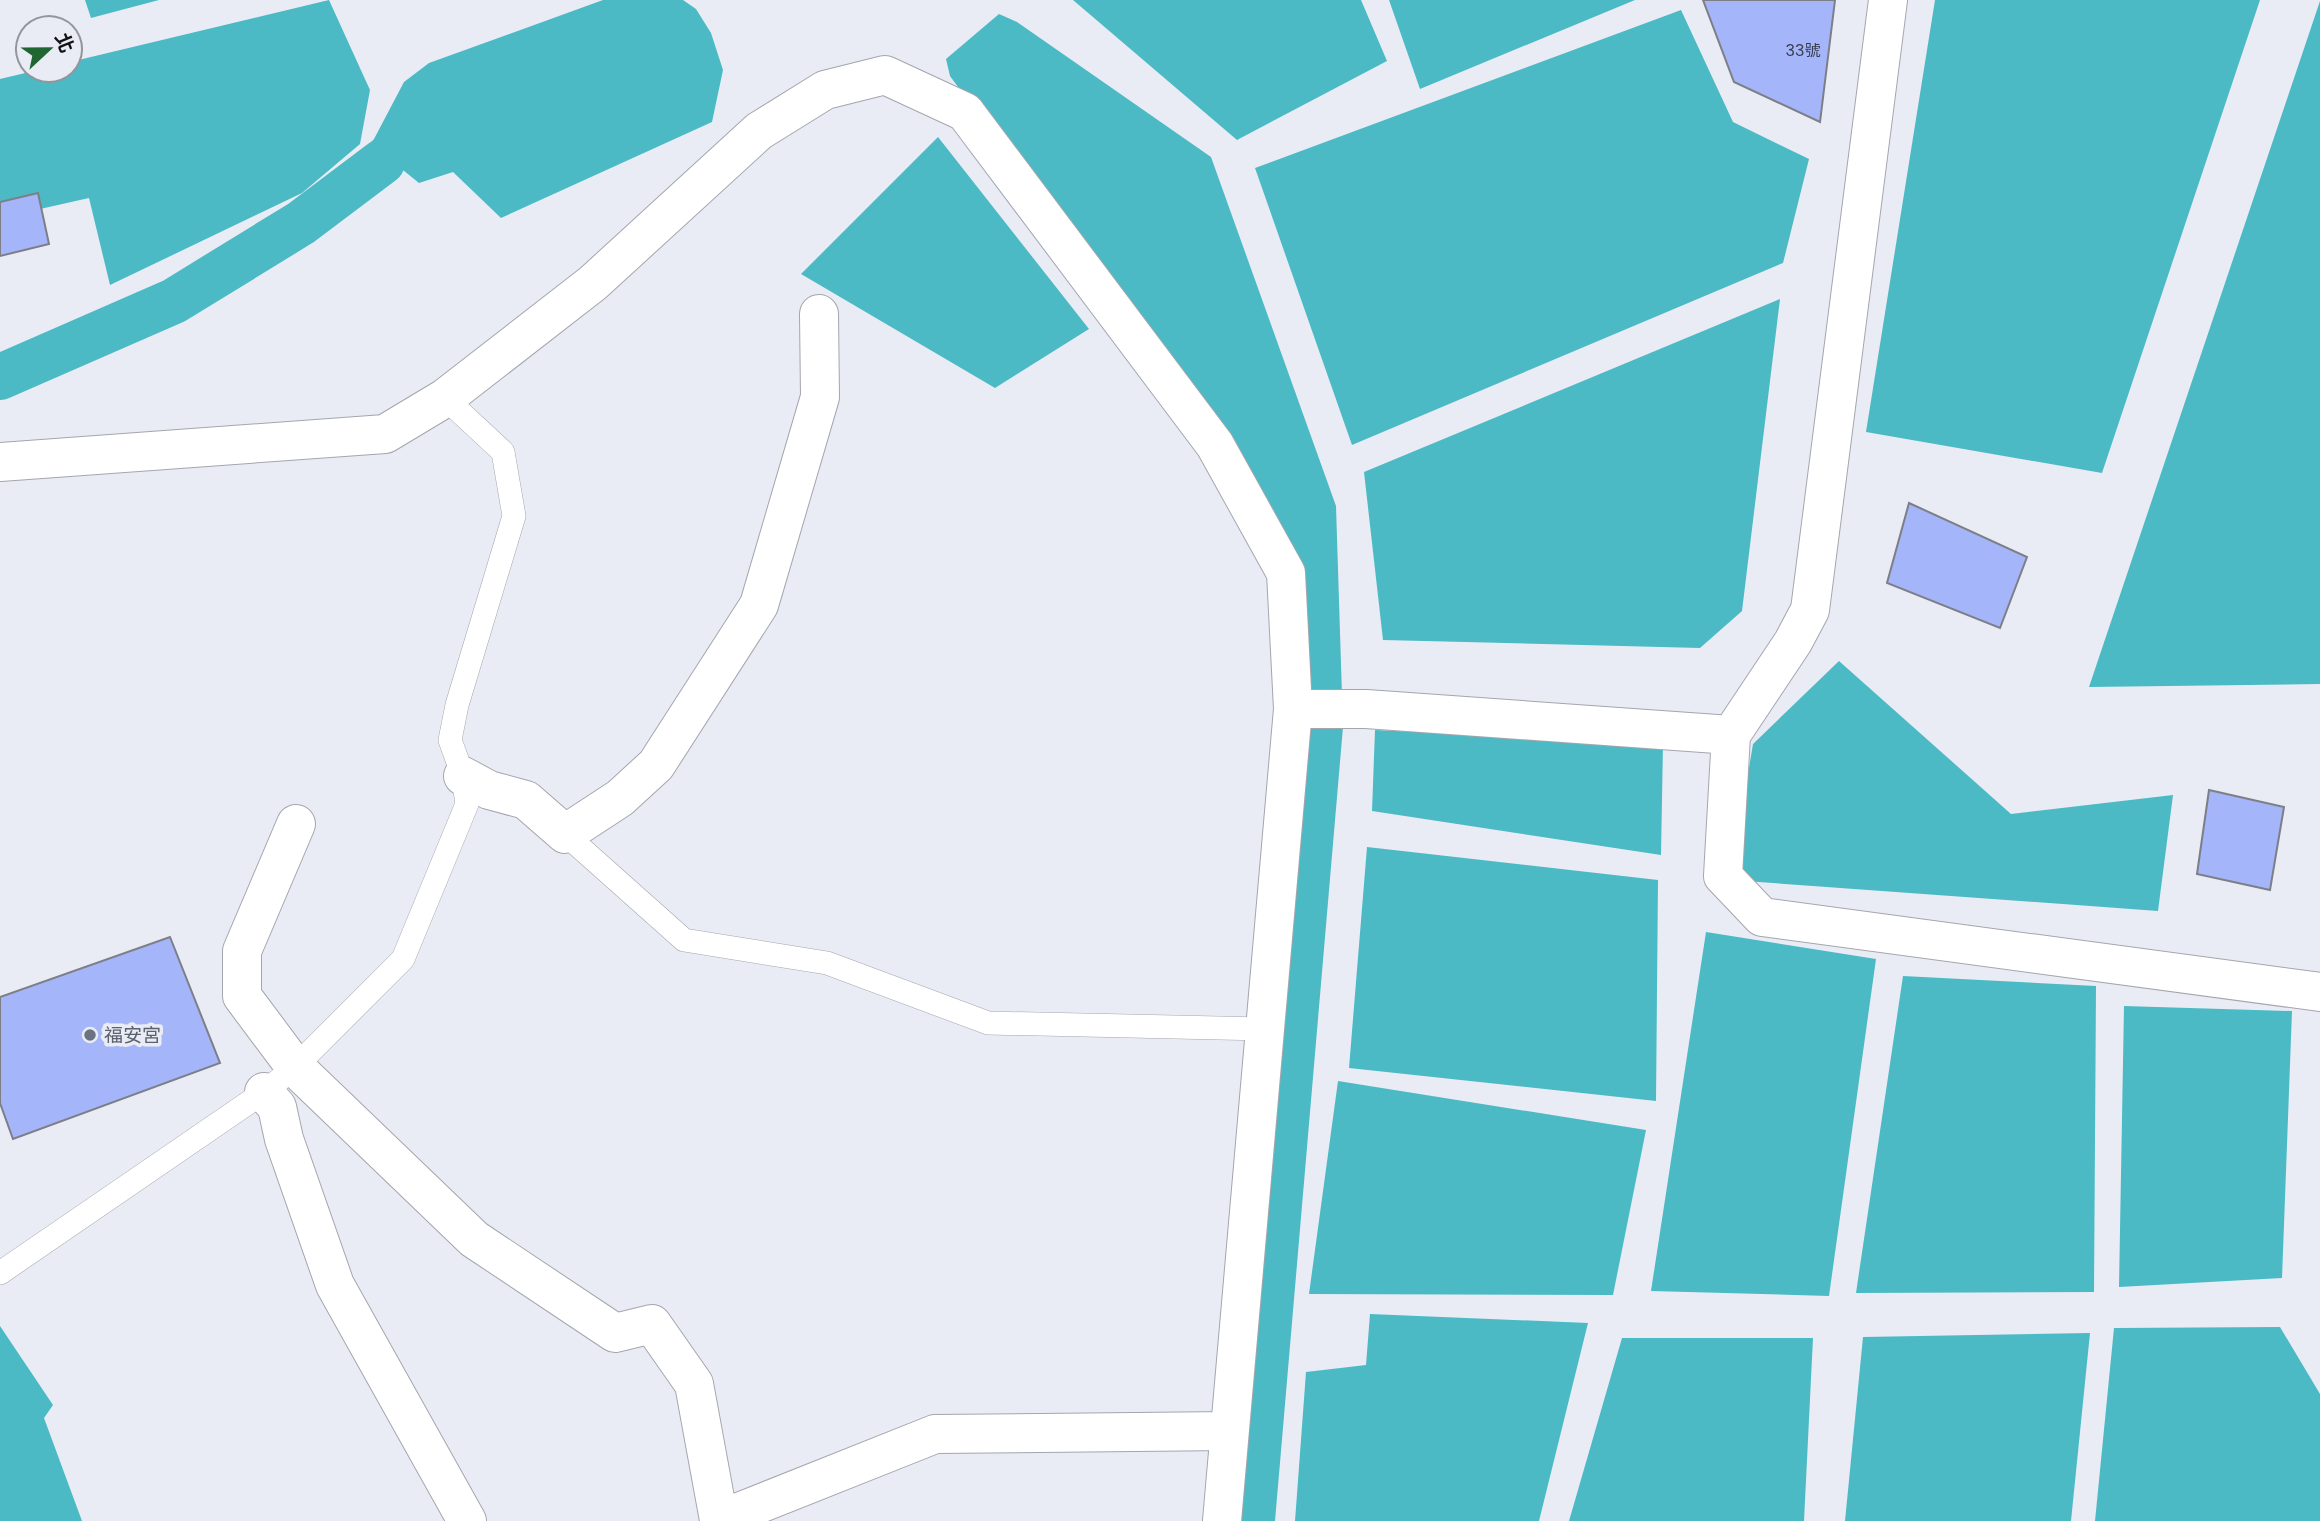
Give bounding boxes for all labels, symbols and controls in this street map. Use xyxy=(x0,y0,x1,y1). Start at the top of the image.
north arrow xyxy=(14,14,84,84)
text: 北 xyxy=(48,29,80,57)
house number: 33號 xyxy=(1786,39,1820,62)
place label: 福安宮 xyxy=(104,1022,161,1049)
marker: 福安宮 xyxy=(82,1027,98,1043)

